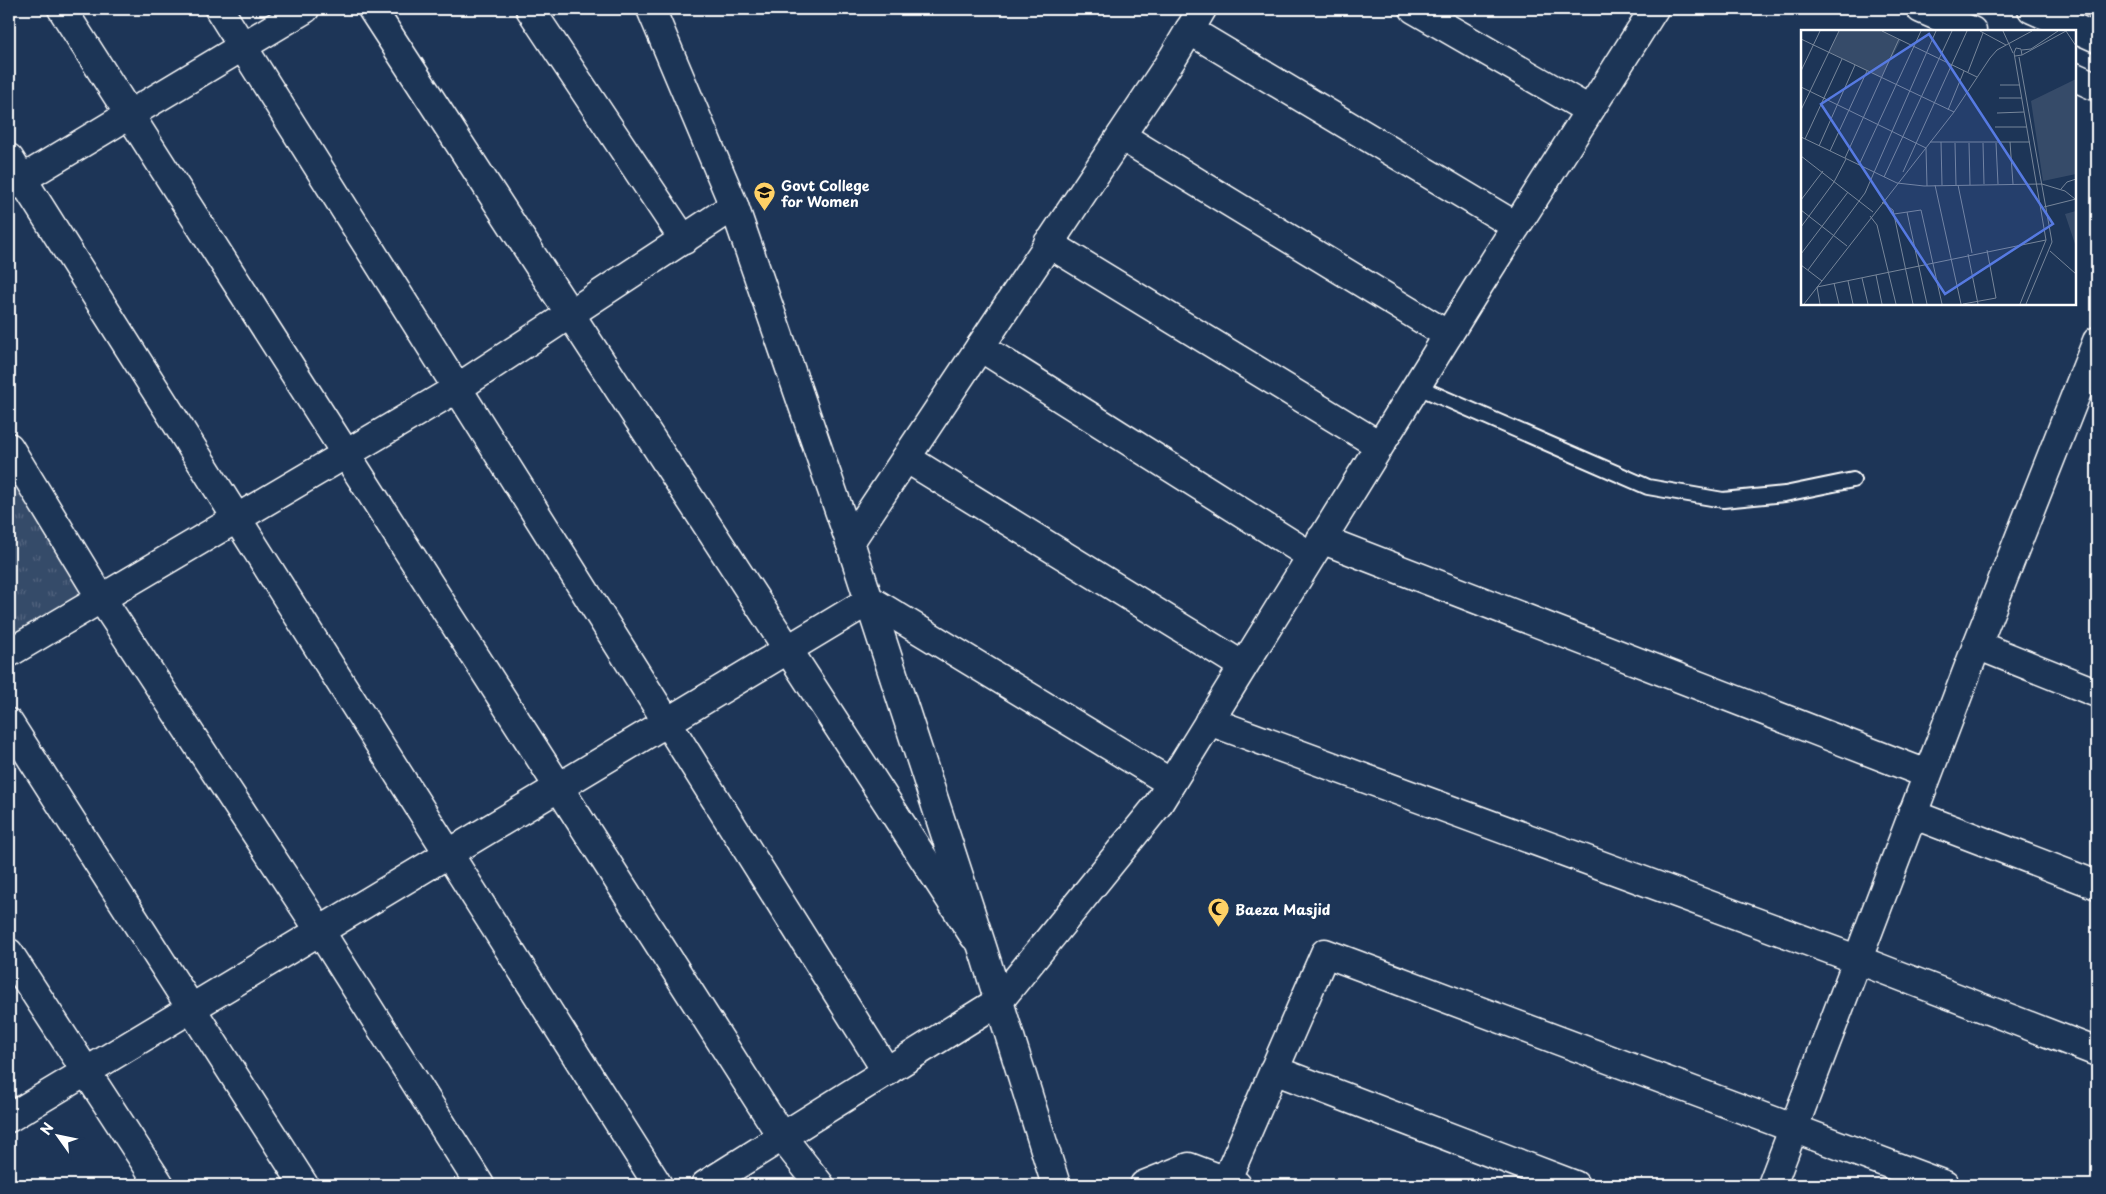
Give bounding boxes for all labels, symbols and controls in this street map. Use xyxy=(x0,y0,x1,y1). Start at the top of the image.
inset map xyxy=(1801,30,2076,305)
place label: Govt College for Women xyxy=(781,175,870,212)
school or university icon: Govt College for Women xyxy=(753,181,777,212)
mosque icon: Baeza Masjid xyxy=(1207,897,1231,928)
place label: Baeza Masjid xyxy=(1235,899,1331,920)
north arrow xyxy=(32,1112,82,1162)
text: N xyxy=(35,1118,59,1139)

